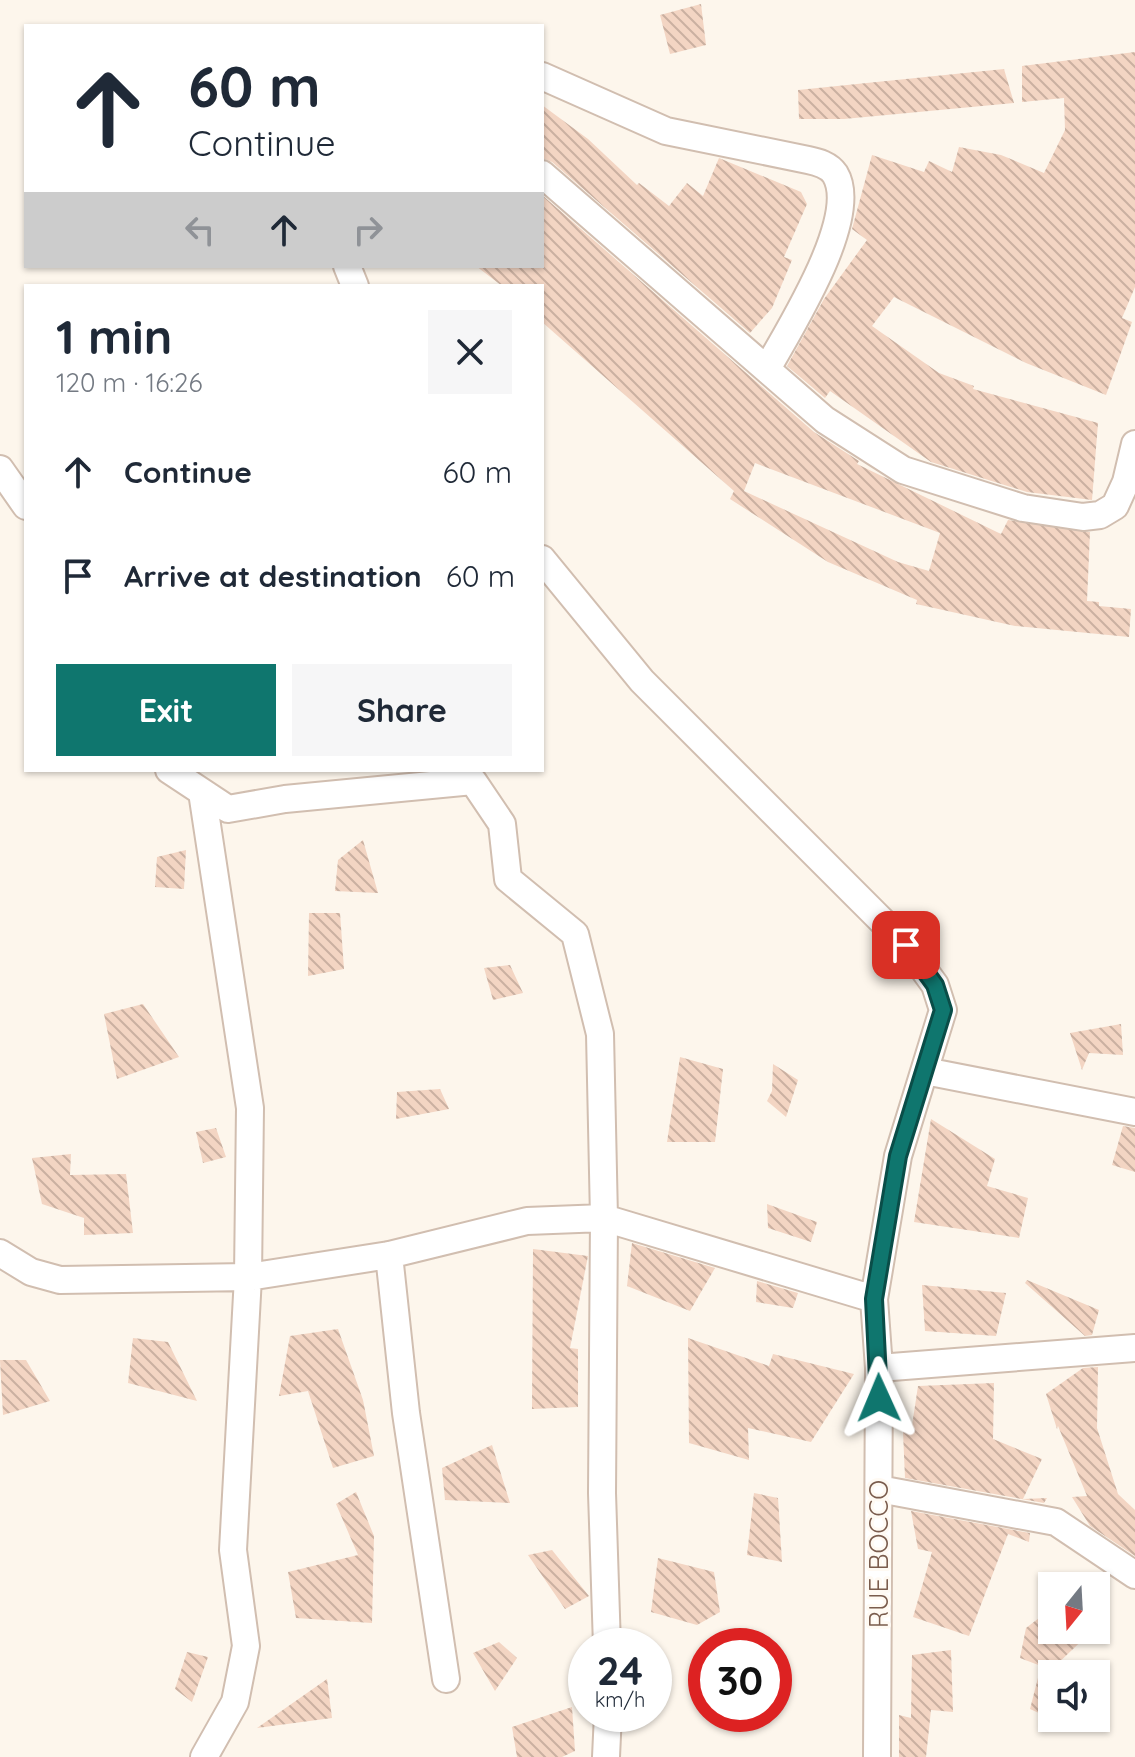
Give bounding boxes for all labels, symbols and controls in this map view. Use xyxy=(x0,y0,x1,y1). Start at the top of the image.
text: 60 m xyxy=(188,51,321,121)
icon: ahead xyxy=(56,56,160,160)
text: Continue xyxy=(188,120,336,165)
icon: left xyxy=(178,208,222,252)
icon: ahead xyxy=(262,208,306,252)
icon: right xyxy=(346,208,390,252)
text: 1 min xyxy=(56,306,172,366)
button: close xyxy=(428,310,512,394)
text: 120 m · 16:26 xyxy=(56,366,202,399)
icon: ahead xyxy=(56,450,100,494)
text: Continue xyxy=(124,453,252,491)
text: 60 m xyxy=(442,453,512,491)
icon: arrive xyxy=(56,554,100,598)
text: Arrive at destination xyxy=(124,557,422,595)
text: 60 m xyxy=(446,557,515,595)
button: Exit xyxy=(56,664,276,756)
button: Share xyxy=(292,664,512,756)
pin xyxy=(872,911,940,979)
icon: arrive xyxy=(884,923,928,967)
position arrow xyxy=(837,1356,921,1440)
street label: RUE BOCCO xyxy=(862,1480,895,1628)
north arrow xyxy=(1038,1572,1110,1644)
map controls xyxy=(1038,1572,1110,1732)
speed limit sign: 30 xyxy=(688,1628,792,1732)
text: 24 xyxy=(597,1645,643,1695)
button: sound xyxy=(1038,1660,1110,1732)
text: km/h xyxy=(595,1687,645,1712)

